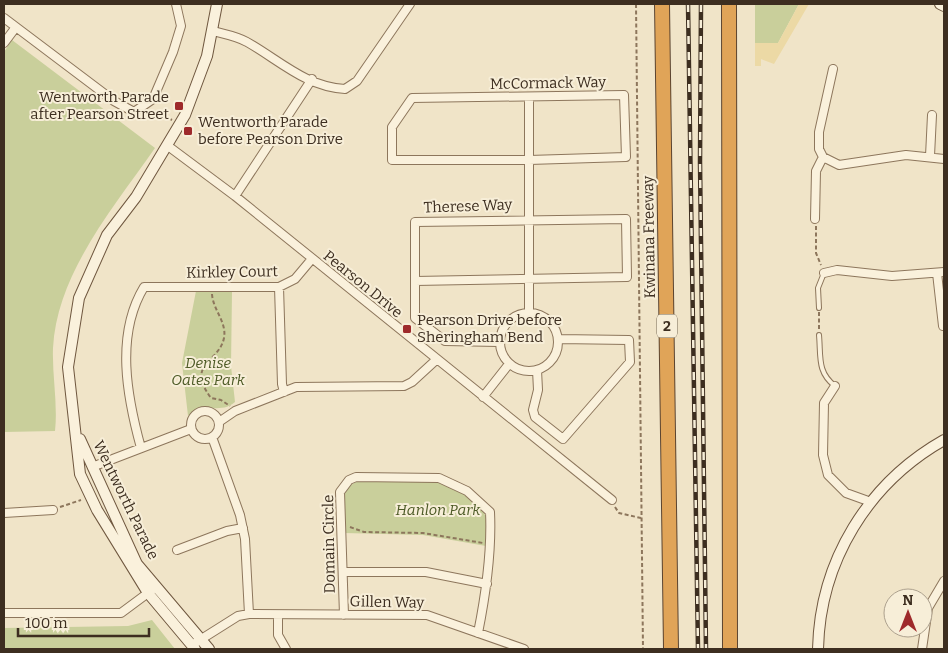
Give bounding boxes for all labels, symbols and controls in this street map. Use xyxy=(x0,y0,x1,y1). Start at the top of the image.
street label: McCormack Way xyxy=(490,73,606,93)
place label: Wentworth Parade after Pearson Street xyxy=(30,88,170,123)
marker: Wentworth Parade after Pearson Street xyxy=(173,100,185,112)
place label: Wentworth Parade before Pearson Drive xyxy=(198,113,343,148)
marker: Wentworth Parade before Pearson Drive xyxy=(182,125,194,137)
street label: Kwinana Freeway xyxy=(639,175,659,299)
street label: Therese Way xyxy=(423,195,513,217)
street label: Pearson Drive xyxy=(320,247,406,321)
street label: Kirkley Court xyxy=(186,262,279,282)
place label: Pearson Drive before Sheringham Bend xyxy=(417,311,562,346)
road number: 2 xyxy=(657,314,677,338)
marker: Pearson Drive before Sheringham Bend xyxy=(401,323,413,335)
park label: Denise Oates Park xyxy=(171,354,246,389)
street label: Wentworth Parade xyxy=(89,438,163,562)
street label: Domain Circle xyxy=(319,494,339,594)
park label: Hanlon Park xyxy=(396,501,481,519)
north arrow xyxy=(883,588,933,638)
street label: Gillen Way xyxy=(350,592,425,612)
text: N xyxy=(903,592,914,609)
scale bar xyxy=(18,606,149,638)
text: 100 m xyxy=(25,614,68,632)

